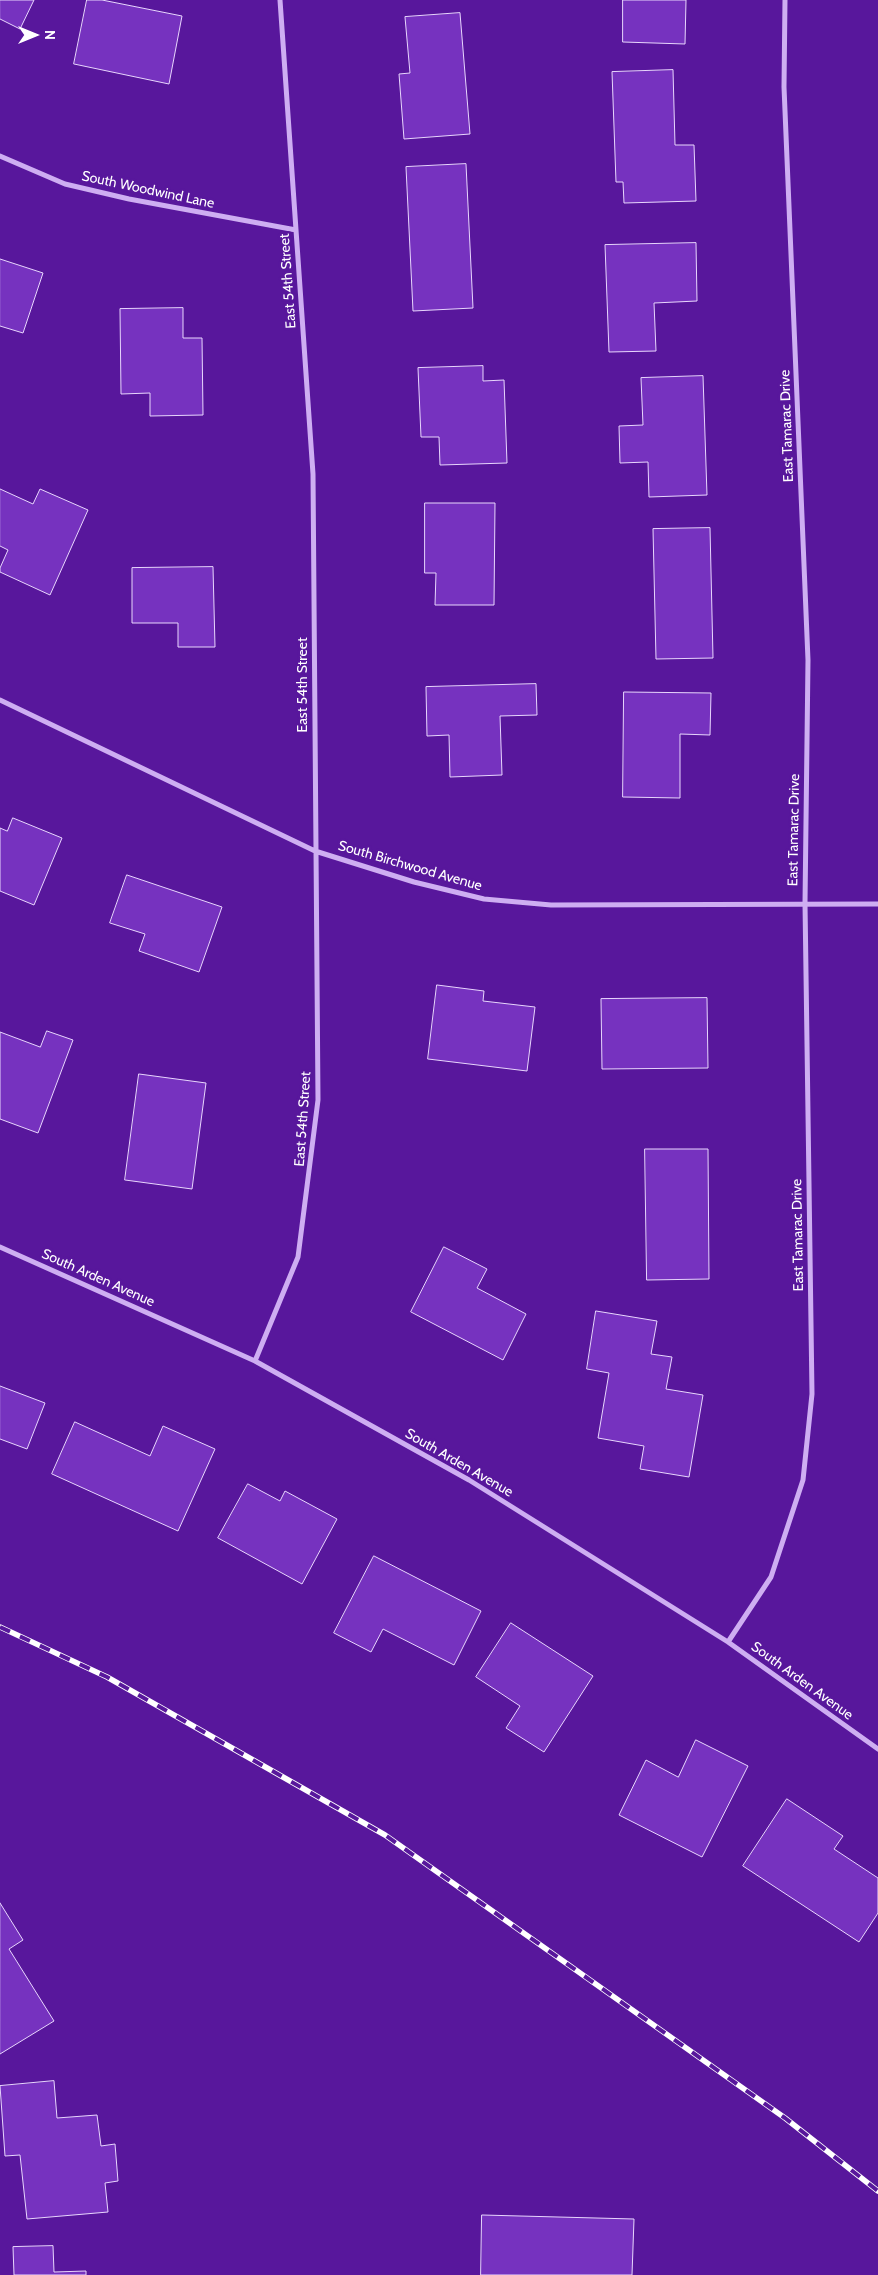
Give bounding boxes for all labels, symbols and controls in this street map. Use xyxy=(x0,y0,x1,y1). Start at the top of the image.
north arrow xyxy=(10,10,60,60)
text: N xyxy=(41,30,59,40)
street label: South Woodwind Lane xyxy=(80,168,216,212)
street label: East 54th Street xyxy=(276,233,300,329)
street label: East Tamarac Drive xyxy=(777,370,797,482)
street label: East 54th Street xyxy=(295,637,311,733)
street label: East Tamarac Drive xyxy=(785,774,803,886)
street label: South Birchwood Avenue xyxy=(336,837,484,895)
street label: East 54th Street xyxy=(291,1071,315,1167)
street label: East Tamarac Drive xyxy=(789,1179,807,1291)
street label: South Arden Avenue xyxy=(39,1246,157,1310)
street label: South Arden Avenue xyxy=(402,1425,516,1501)
street label: South Arden Avenue xyxy=(748,1638,856,1724)

